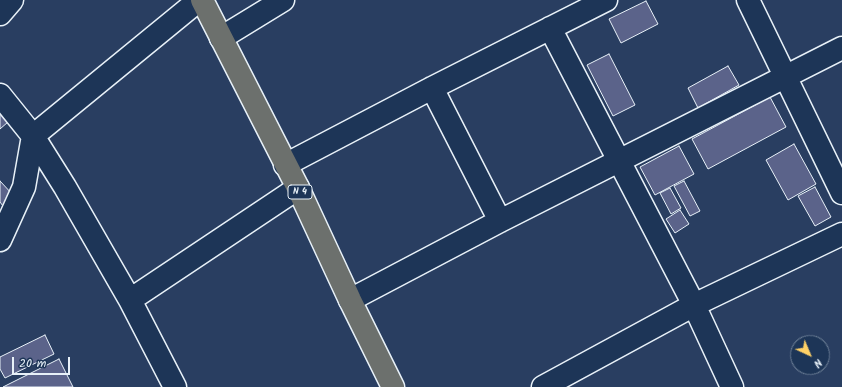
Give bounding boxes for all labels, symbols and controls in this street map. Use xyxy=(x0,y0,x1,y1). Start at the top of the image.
road number: N 4 xyxy=(288,185,312,199)
north arrow xyxy=(790,335,830,375)
scale bar xyxy=(14,349,72,375)
text: 20 m xyxy=(19,354,46,373)
text: N xyxy=(809,354,826,372)

